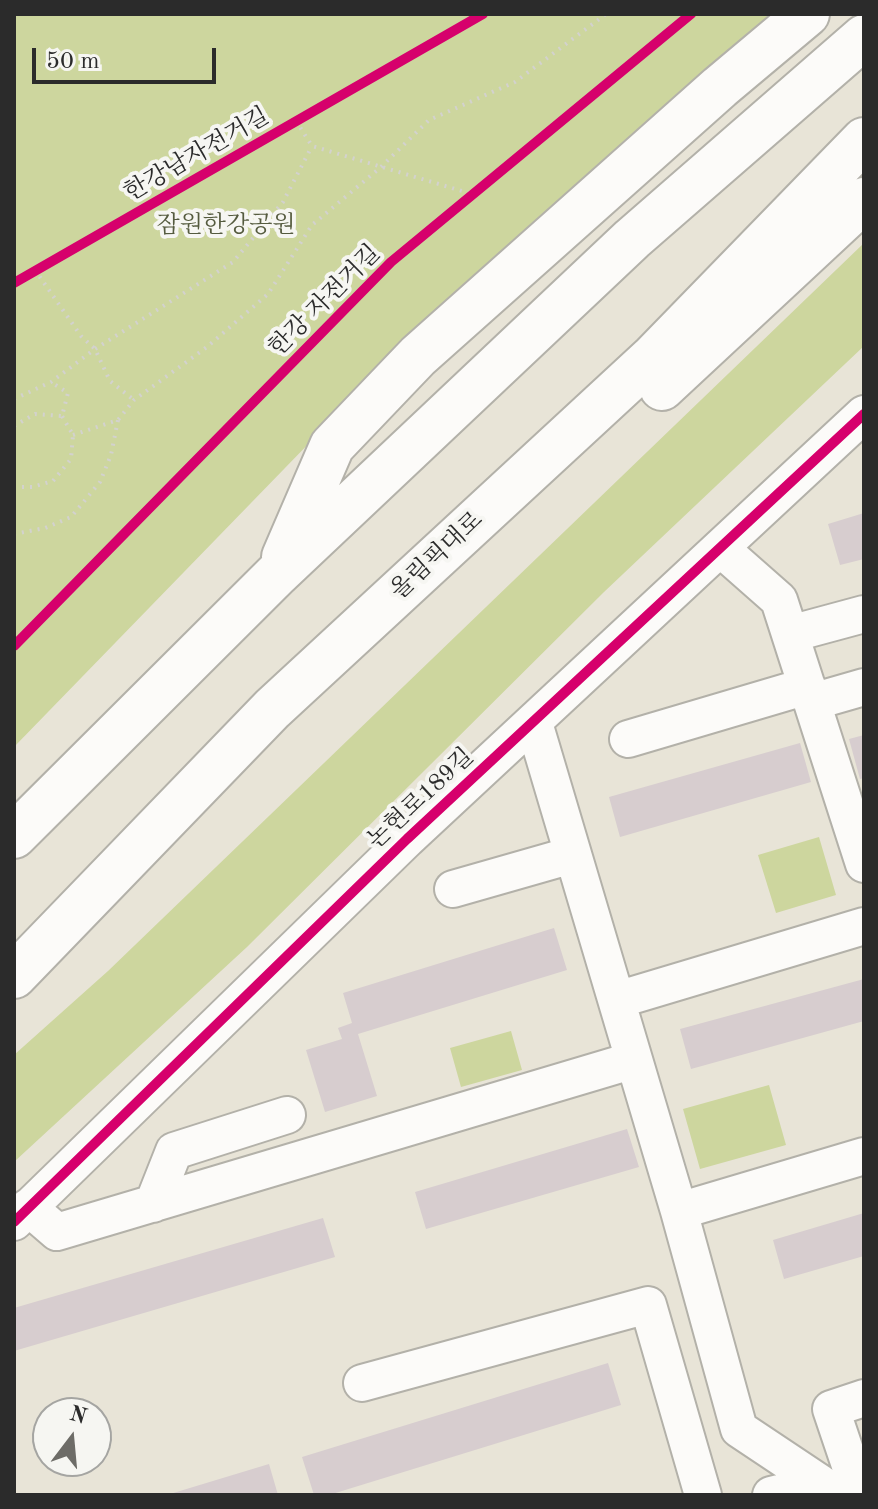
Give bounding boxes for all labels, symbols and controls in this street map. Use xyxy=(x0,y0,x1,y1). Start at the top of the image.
scale bar xyxy=(36,32,220,82)
text: 50 m xyxy=(46,50,100,74)
street label: 한강남자전거길 xyxy=(120,102,274,208)
park label: 잠원한강공원 xyxy=(156,212,296,240)
street label: 한강 자전거길 xyxy=(263,239,387,363)
street label: 올림픽대로 xyxy=(385,506,489,606)
street label: 논현로189길 xyxy=(362,743,480,855)
north arrow xyxy=(32,1397,112,1477)
text: N xyxy=(67,1403,89,1429)

